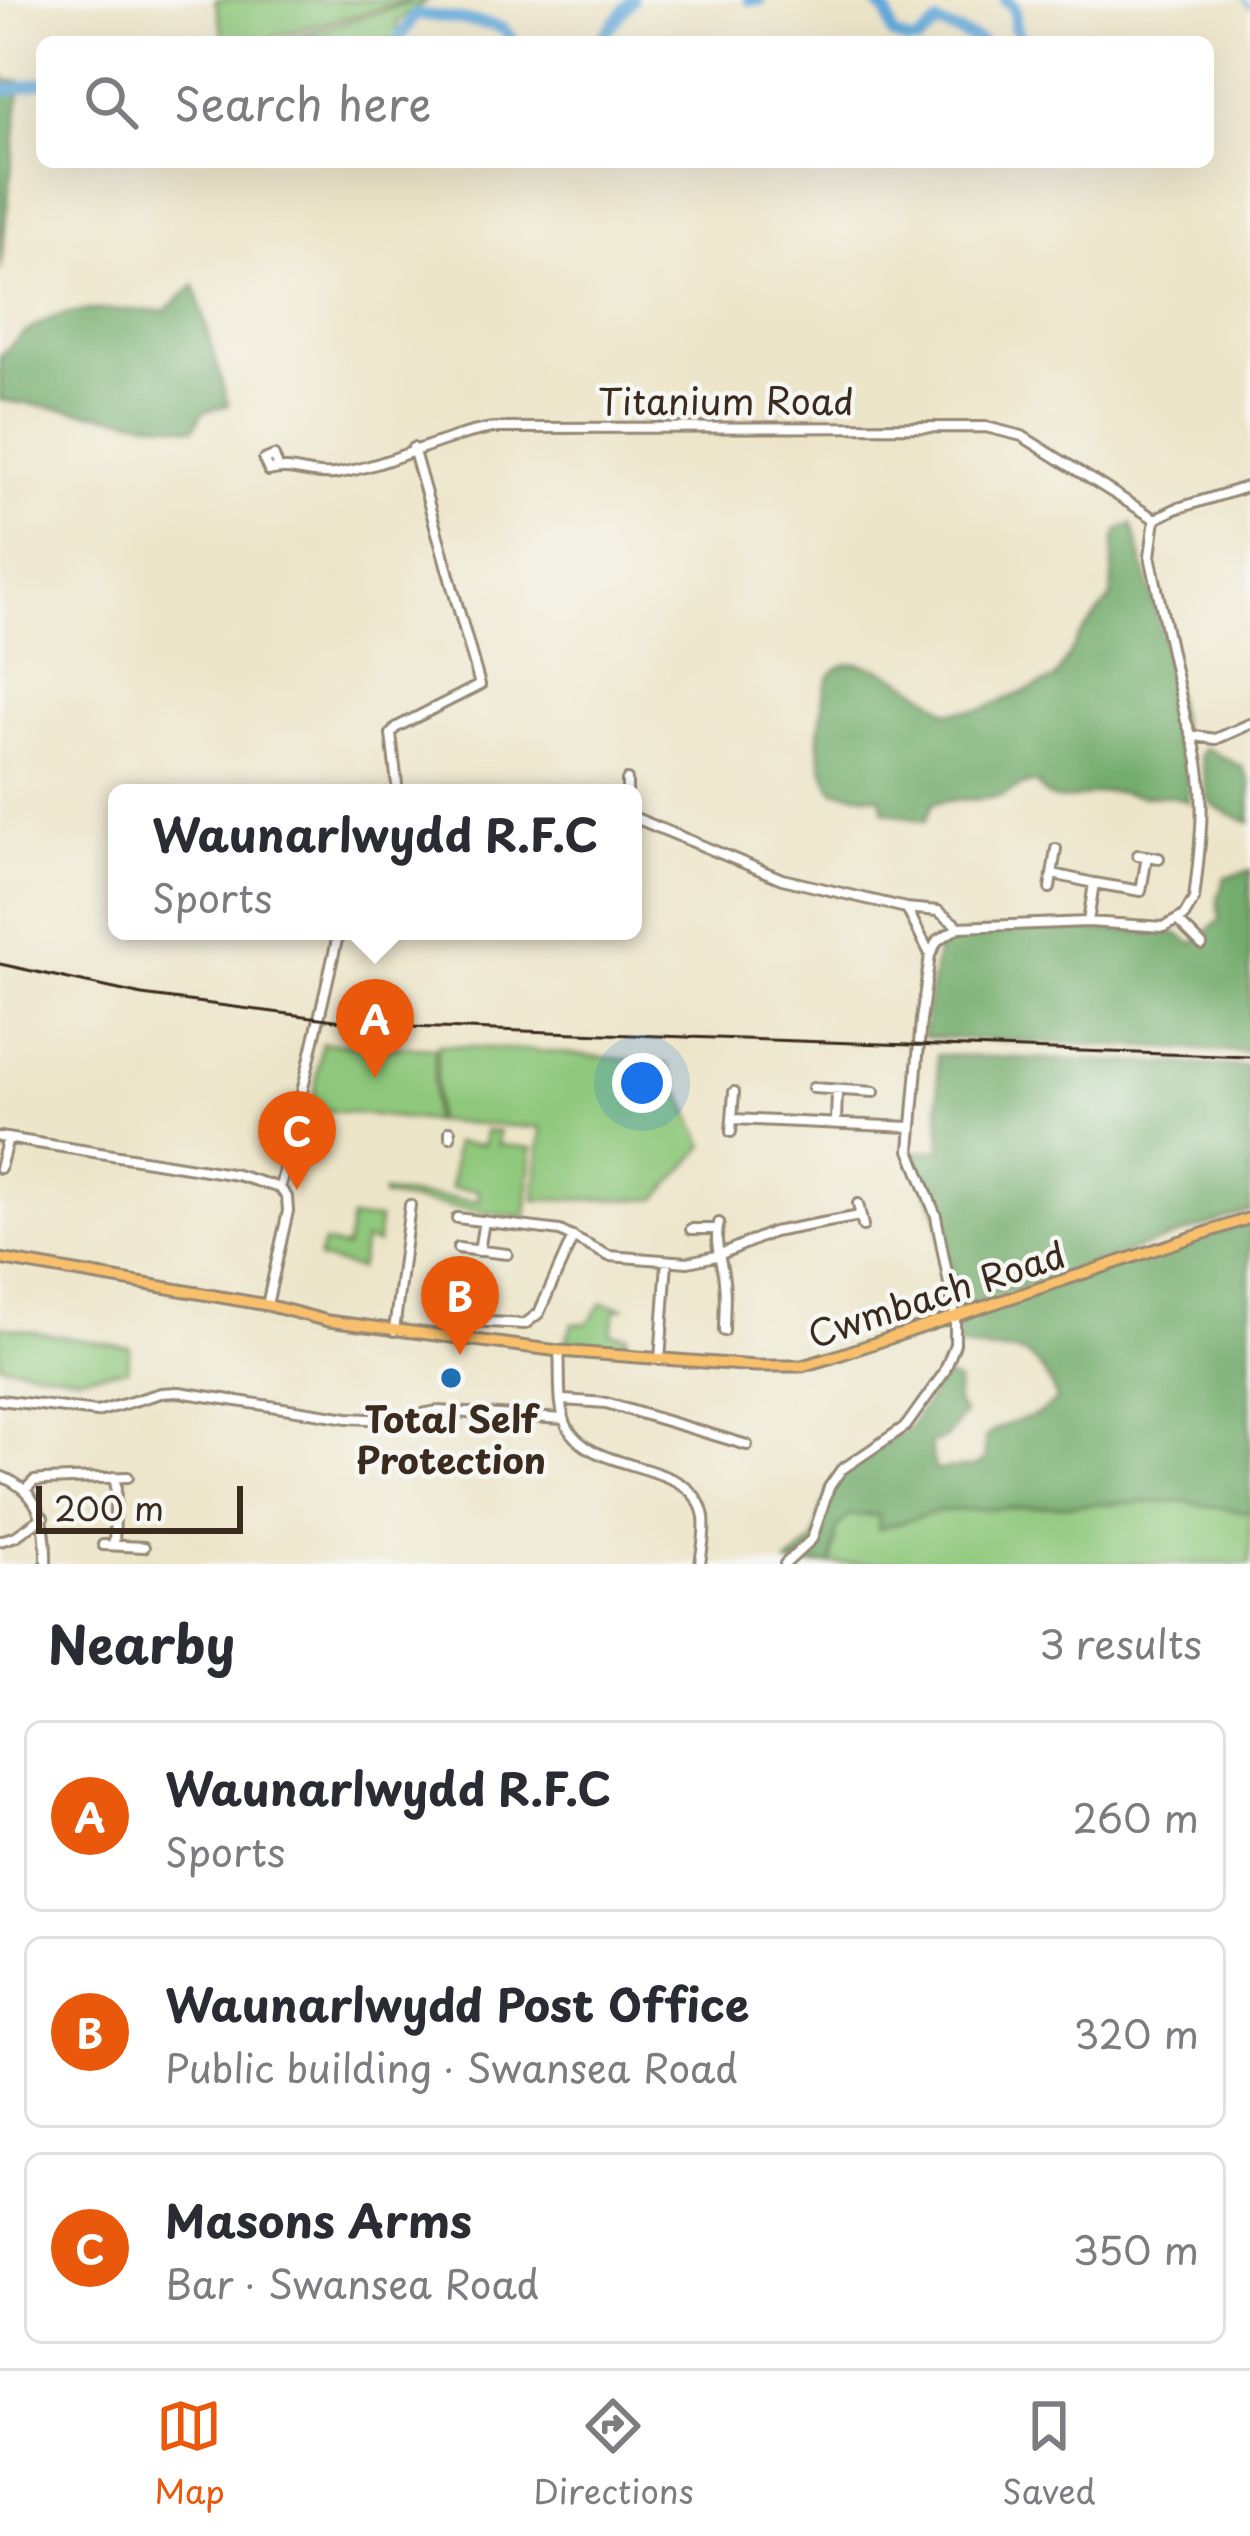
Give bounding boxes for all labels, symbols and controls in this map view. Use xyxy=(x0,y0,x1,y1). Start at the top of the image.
search box xyxy=(36,36,1214,168)
text: Search here xyxy=(174,68,431,136)
icon: search xyxy=(78,69,144,135)
street label: Titanium Road xyxy=(598,373,854,427)
popup xyxy=(108,784,642,940)
text: Waunarlwydd R.F.C xyxy=(152,799,598,867)
text: Sports xyxy=(152,867,272,926)
pin: A xyxy=(336,979,414,1078)
your location xyxy=(612,1053,672,1113)
pin: C xyxy=(258,1091,336,1190)
street label: Cwmbach Road xyxy=(800,1226,1072,1360)
pin: B xyxy=(421,1256,499,1355)
marker: Total Self Protection xyxy=(438,1365,464,1391)
place label: Total Self Protection xyxy=(356,1391,546,1486)
scale bar xyxy=(36,1480,243,1533)
text: 200 m xyxy=(54,1482,164,1532)
text: Nearby xyxy=(48,1604,235,1681)
text: 3 results xyxy=(1039,1613,1202,1672)
text: Waunarlwydd R.F.C xyxy=(165,1753,611,1821)
text: A xyxy=(75,1787,105,1846)
text: 260 m xyxy=(1072,1787,1199,1846)
text: Sports xyxy=(165,1821,285,1880)
text: Waunarlwydd Post Office xyxy=(165,1969,749,2037)
text: B xyxy=(77,2003,103,2062)
text: 320 m xyxy=(1074,2003,1199,2062)
text: Public building · Swansea Road xyxy=(165,2037,738,2096)
text: Masons Arms xyxy=(165,2185,472,2253)
text: C xyxy=(75,2219,105,2278)
text: 350 m xyxy=(1072,2219,1199,2278)
text: Bar · Swansea Road xyxy=(165,2253,540,2312)
tab: Map xyxy=(154,2393,225,2515)
tab: Directions xyxy=(533,2393,694,2515)
tab: Saved xyxy=(1002,2393,1096,2515)

